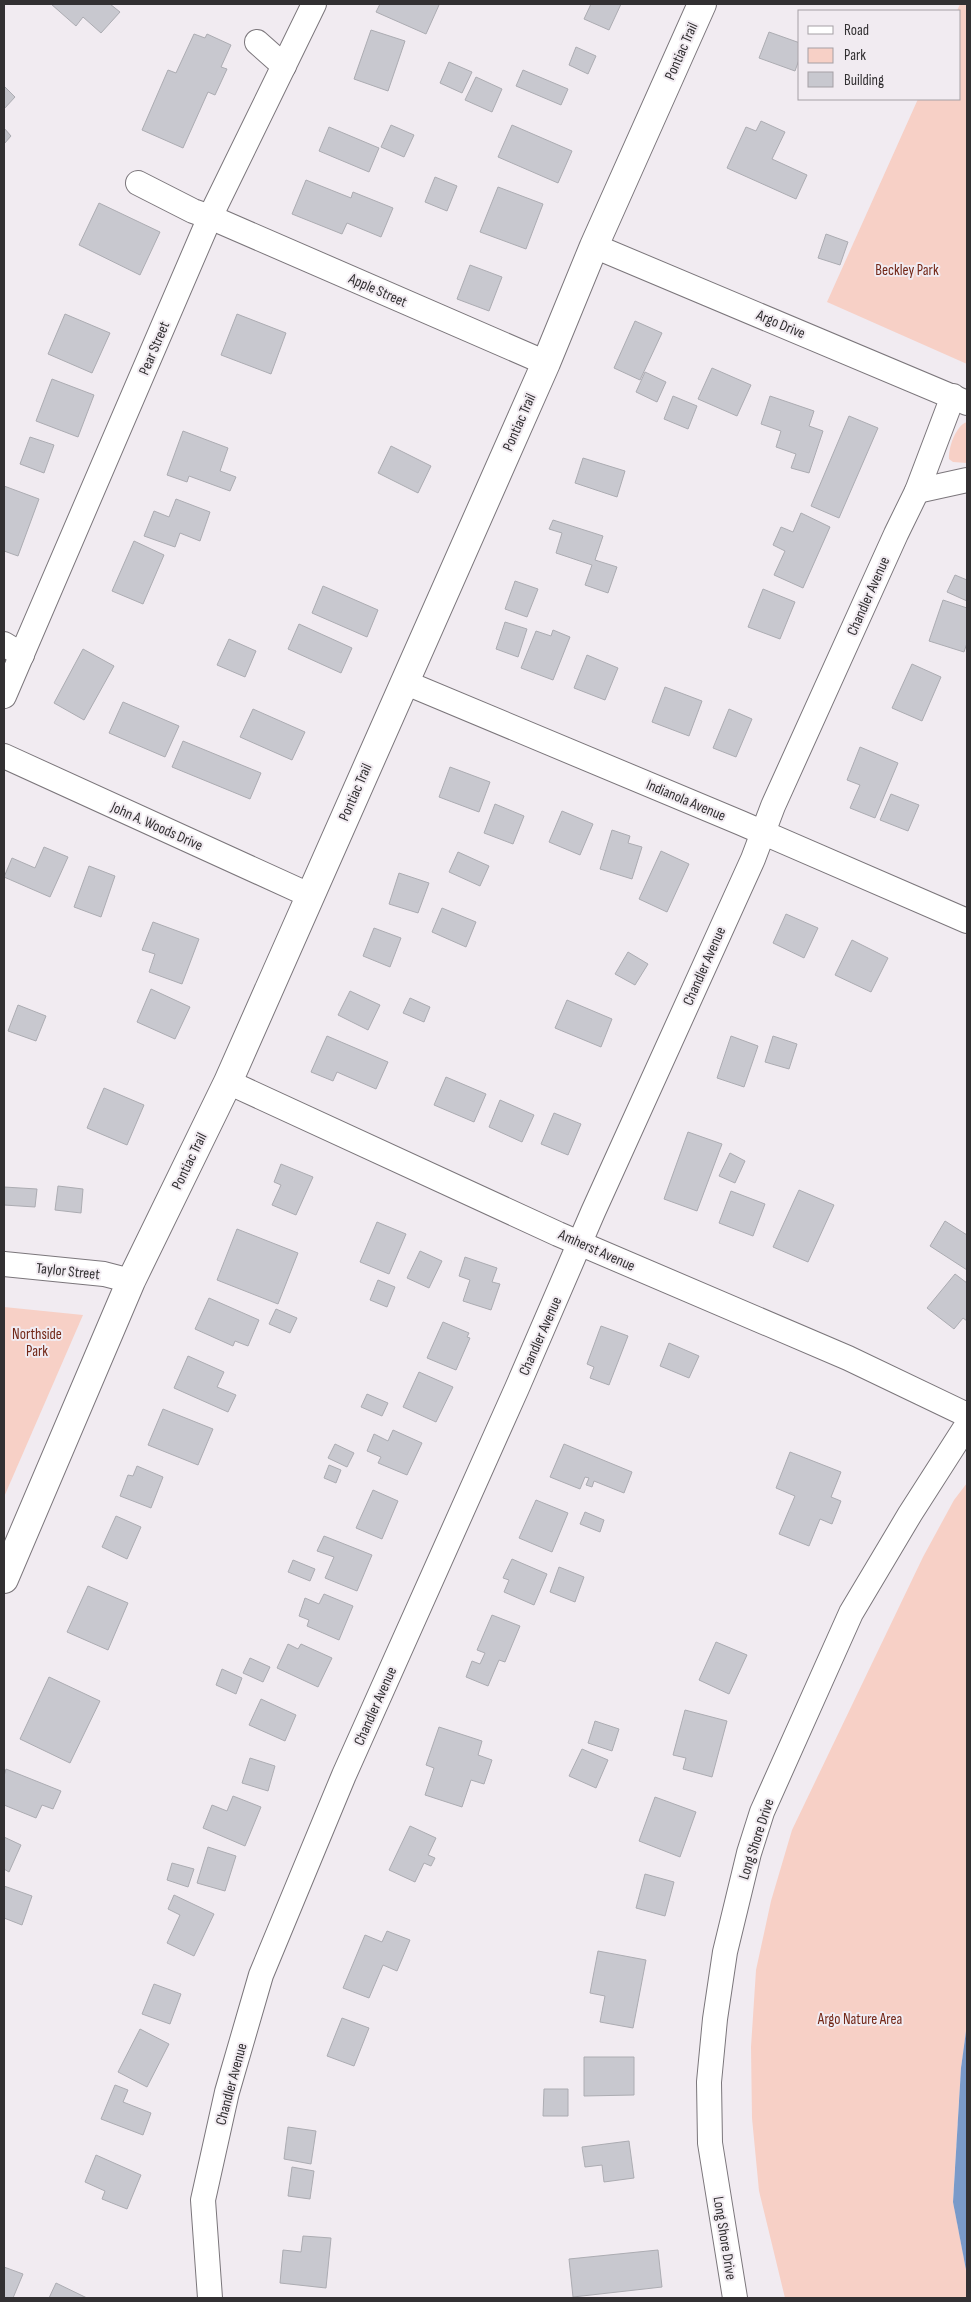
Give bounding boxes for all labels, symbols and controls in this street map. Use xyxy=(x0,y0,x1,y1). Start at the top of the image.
legend xyxy=(798,10,961,100)
street label: Pontiac Trail xyxy=(660,19,703,83)
text: Road xyxy=(844,21,869,40)
text: Park xyxy=(844,46,866,65)
text: Building xyxy=(844,71,884,90)
park label: Beckley Park xyxy=(875,261,939,280)
street label: Apple Street xyxy=(345,269,410,312)
street label: Argo Drive xyxy=(753,305,808,343)
street label: Pear Street xyxy=(135,318,174,378)
street label: Pontiac Trail xyxy=(498,390,541,454)
street label: Chandler Avenue xyxy=(843,554,894,639)
street label: Pontiac Trail xyxy=(334,760,377,824)
street label: Indianola Avenue xyxy=(643,775,728,826)
street label: John A. Woods Drive xyxy=(107,797,206,855)
street label: Chandler Avenue xyxy=(679,924,730,1009)
street label: Pontiac Trail xyxy=(168,1130,211,1193)
street label: Amherst Avenue xyxy=(555,1225,638,1276)
street label: Taylor Street xyxy=(35,1259,101,1284)
street label: Chandler Avenue xyxy=(515,1294,566,1379)
park label: Northside Park xyxy=(12,1325,62,1361)
street label: Chandler Avenue xyxy=(350,1664,401,1749)
street label: Long Shore Drive xyxy=(734,1796,779,1882)
park label: Argo Nature Area xyxy=(817,2010,902,2029)
street label: Chandler Avenue xyxy=(211,2041,252,2127)
street label: Long Shore Drive xyxy=(709,2195,740,2281)

